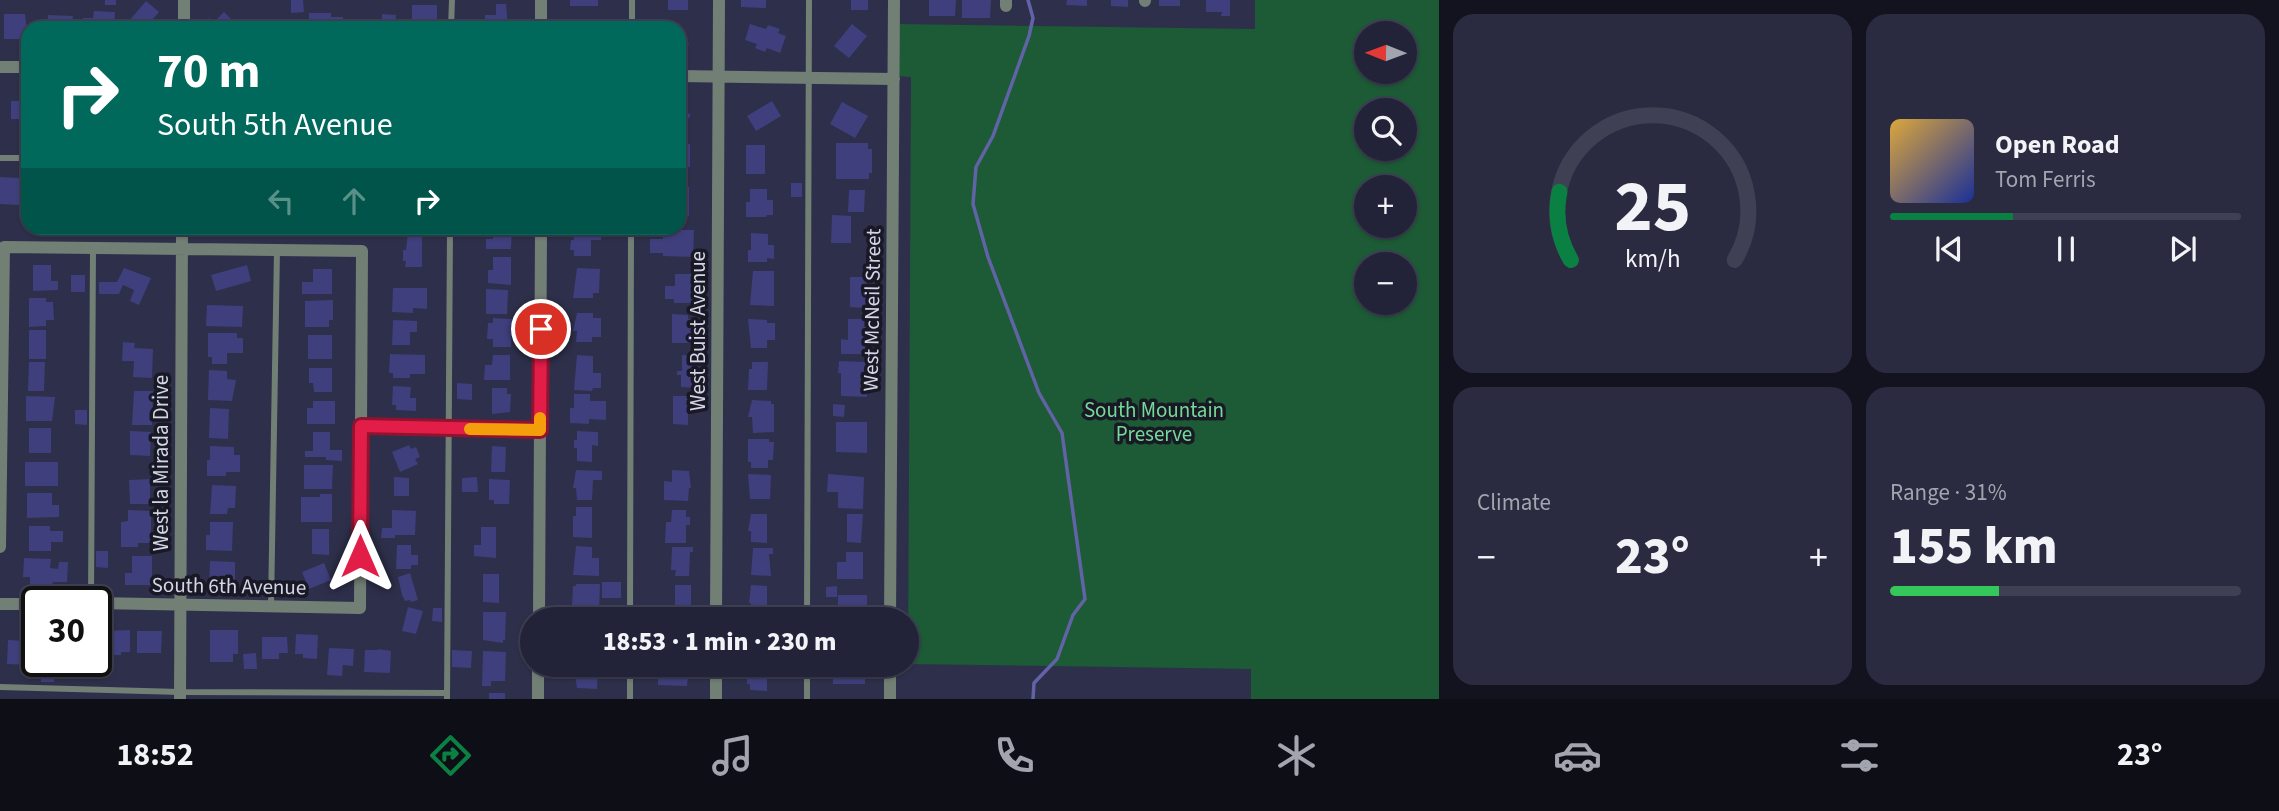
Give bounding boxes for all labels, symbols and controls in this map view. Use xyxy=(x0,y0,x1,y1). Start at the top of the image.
north arrow xyxy=(1354,21,1418,84)
map controls xyxy=(1354,21,1417,315)
text: 70 m xyxy=(157,37,261,107)
icon: right xyxy=(42,49,133,140)
button: search xyxy=(1354,98,1417,161)
text: South 5th Avenue xyxy=(157,102,393,148)
text: Open Road xyxy=(1995,126,2120,163)
text: 25 xyxy=(1614,155,1691,259)
text: Tom Ferris xyxy=(1995,163,2096,196)
button: + xyxy=(1354,175,1417,238)
icon: left xyxy=(262,182,300,220)
icon: ahead xyxy=(335,182,373,220)
icon: right xyxy=(408,182,446,220)
street label: West McNeil Street xyxy=(856,228,888,392)
icon: previous xyxy=(1930,230,1968,268)
icon: pause xyxy=(2047,230,2085,268)
icon: next xyxy=(2164,230,2202,268)
text: km/h xyxy=(1625,241,1680,277)
street label: West Buist Avenue xyxy=(683,251,713,411)
button: − xyxy=(1354,252,1417,315)
pin xyxy=(511,299,571,359)
icon: arrive xyxy=(522,310,560,348)
street label: West la Mirada Drive xyxy=(146,375,176,551)
park label: South Mountain Preserve xyxy=(1084,395,1224,449)
text: Range · 31% xyxy=(1890,476,2007,509)
text: Climate xyxy=(1477,486,1551,519)
text: 155 km xyxy=(1890,510,2058,584)
position arrow xyxy=(323,519,397,593)
text: 23° xyxy=(1615,520,1690,594)
text: − xyxy=(1477,531,1496,585)
text: + xyxy=(1809,531,1828,585)
street label: South 6th Avenue xyxy=(151,570,307,602)
speed limit sign: 30 xyxy=(21,586,112,677)
text: 18:53 · 1 min · 230 m xyxy=(603,623,836,660)
icon: directions xyxy=(426,731,475,780)
icon: music xyxy=(708,731,757,780)
icon: phone xyxy=(990,731,1039,780)
icon: climate xyxy=(1272,731,1321,780)
icon: car xyxy=(1553,731,1602,780)
icon: filters xyxy=(1835,731,1884,780)
text: 18:52 xyxy=(116,732,194,778)
text: 23° xyxy=(2117,732,2163,778)

